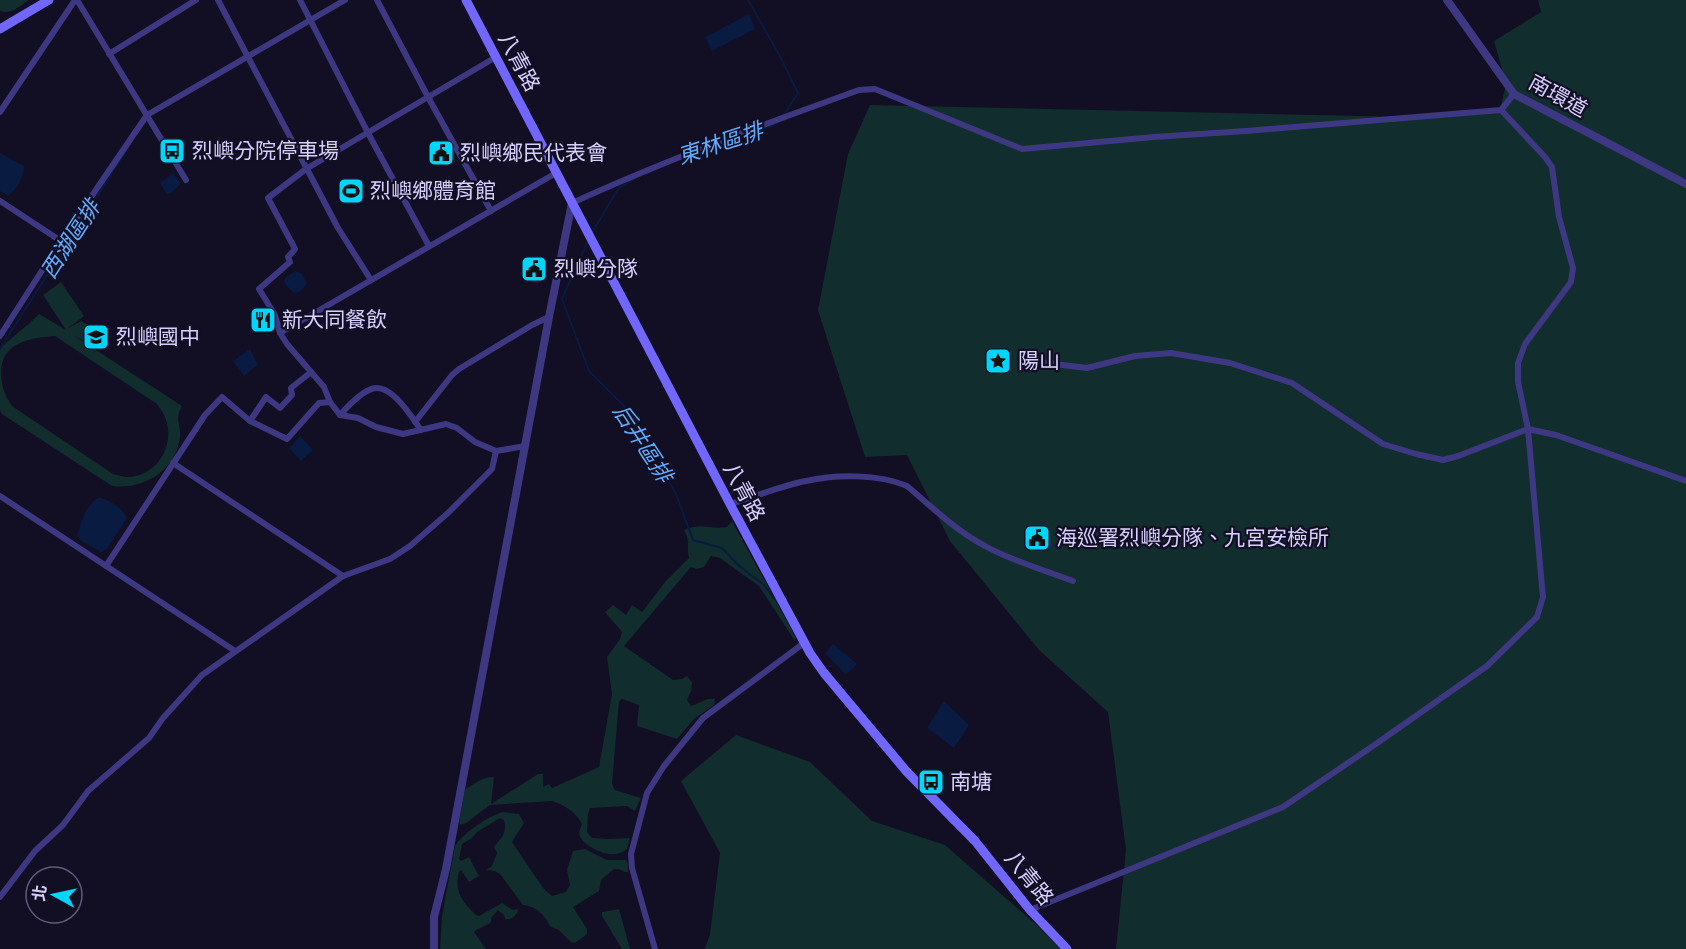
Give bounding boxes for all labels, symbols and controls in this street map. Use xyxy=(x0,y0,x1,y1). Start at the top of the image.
street label: 八青路 xyxy=(494,29,544,95)
street label: 南環道 xyxy=(1525,70,1591,122)
water label: 東林區排 xyxy=(674,117,769,170)
bus stop icon: 烈嶼分院停車場 xyxy=(157,136,187,166)
public building icon: 烈嶼鄉民代表會 xyxy=(426,138,456,168)
place label: 烈嶼分院停車場 xyxy=(192,139,339,163)
place label: 烈嶼鄉民代表會 xyxy=(460,141,607,165)
sports icon: 烈嶼鄉體育館 xyxy=(336,176,366,206)
place label: 烈嶼鄉體育館 xyxy=(370,179,496,203)
water label: 西湖區排 xyxy=(36,193,107,284)
public building icon: 烈嶼分隊 xyxy=(519,254,549,284)
place label: 烈嶼分隊 xyxy=(554,257,638,281)
restaurant icon: 新大同餐飲 xyxy=(248,305,278,335)
place label: 新大同餐飲 xyxy=(282,308,387,332)
school or university icon: 烈嶼國中 xyxy=(81,322,111,352)
place label: 烈嶼國中 xyxy=(116,325,200,349)
place icon: 陽山 xyxy=(983,346,1013,376)
place label: 陽山 xyxy=(1018,349,1060,373)
water label: 后井區排 xyxy=(607,400,679,490)
street label: 八青路 xyxy=(719,459,769,525)
public building icon: 海巡署烈嶼分隊、九宮安檢所 xyxy=(1022,523,1052,553)
place label: 海巡署烈嶼分隊、九宮安檢所 xyxy=(1056,526,1329,550)
bus stop icon: 南塘 xyxy=(916,767,946,797)
place label: 南塘 xyxy=(950,770,992,794)
street label: 八青路 xyxy=(1000,846,1058,910)
north arrow xyxy=(24,865,84,925)
text: 北 xyxy=(29,884,50,902)

